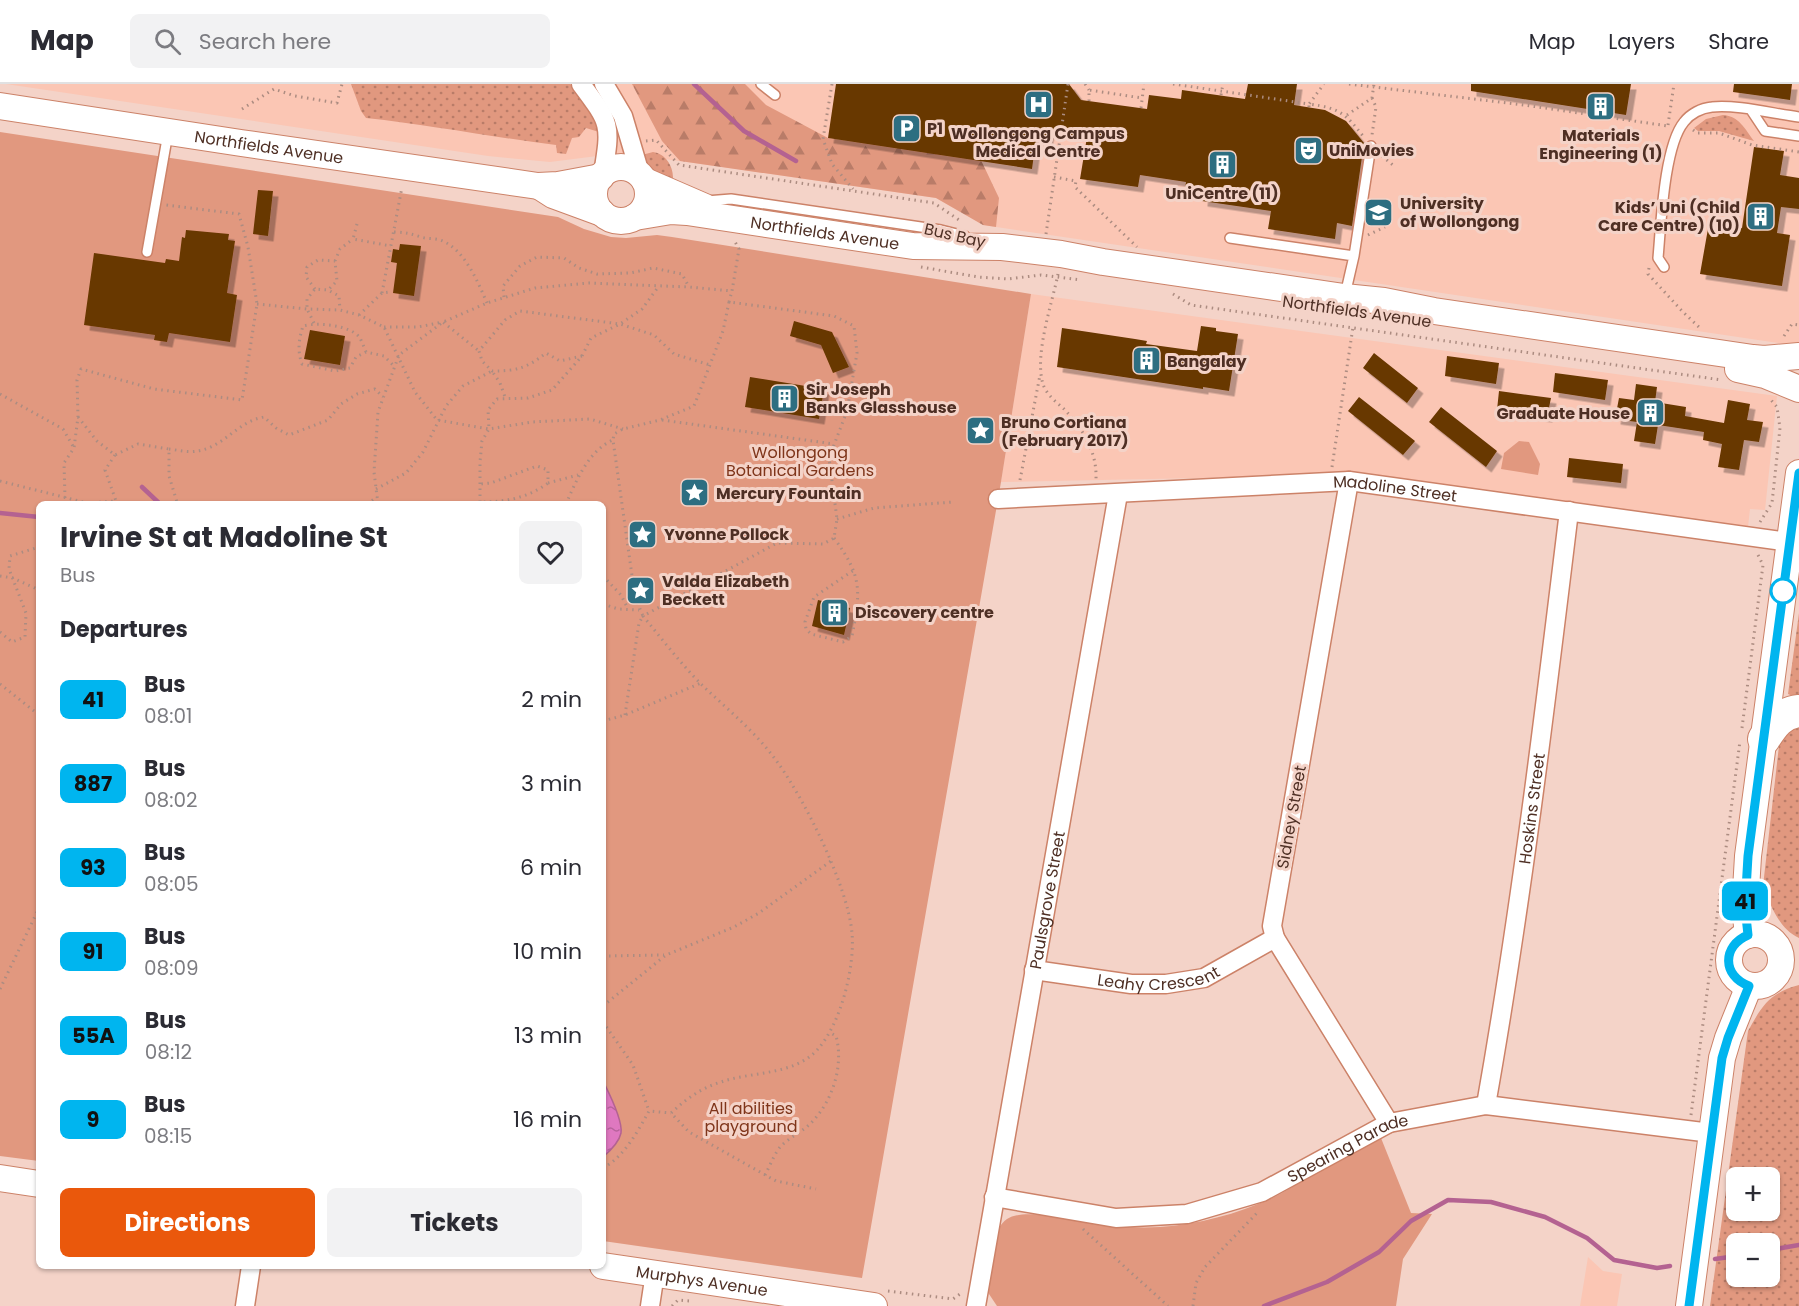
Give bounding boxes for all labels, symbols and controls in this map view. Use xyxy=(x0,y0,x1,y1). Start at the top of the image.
search box xyxy=(130,14,550,68)
text: Map xyxy=(30,21,94,60)
icon: search xyxy=(151,25,184,58)
text: Search here xyxy=(199,26,331,57)
text: Map xyxy=(1529,27,1575,56)
text: Layers xyxy=(1608,27,1675,56)
text: Share xyxy=(1708,27,1769,56)
hospital icon: Wollongong Campus Medical Centre xyxy=(1022,89,1054,121)
building icon: Materials Engineering (1) xyxy=(1585,91,1617,123)
parking icon: P1 xyxy=(890,112,922,144)
place label: P1 xyxy=(927,117,943,140)
place label: Wollongong Campus Medical Centre xyxy=(951,122,1125,163)
place label: Materials Engineering (1) xyxy=(1539,124,1663,165)
street label: Northfields Avenue xyxy=(193,125,345,170)
theatre icon: UniMovies xyxy=(1292,134,1324,166)
place label: UniMovies xyxy=(1329,139,1414,162)
building icon: UniCentre (11) xyxy=(1206,149,1238,181)
place label: UniCentre (11) xyxy=(1165,182,1279,205)
place label: University of Wollongong xyxy=(1400,192,1520,233)
school or university icon: University of Wollongong xyxy=(1363,196,1395,228)
place label: Kids’ Uni (Child Care Centre) (10) xyxy=(1598,196,1740,237)
building icon: Kids’ Uni (Child Care Centre) (10) xyxy=(1745,200,1777,232)
street label: Northfields Avenue xyxy=(749,211,901,256)
street label: Bus Bay xyxy=(922,217,988,254)
street label: Northfields Avenue xyxy=(1281,290,1433,333)
building icon: Bangalay xyxy=(1130,345,1162,377)
place label: Bangalay xyxy=(1167,350,1248,373)
place label: Sir Joseph Banks Glasshouse xyxy=(806,378,957,419)
building icon: Sir Joseph Banks Glasshouse xyxy=(769,382,801,414)
building icon: Graduate House xyxy=(1635,397,1667,429)
place label: Graduate House xyxy=(1496,402,1630,425)
place label: Bruno Cortiana (February 2017) xyxy=(1001,411,1129,452)
place icon: Bruno Cortiana (February 2017) xyxy=(964,415,996,447)
park label: Wollongong Botanical Gardens xyxy=(726,441,874,482)
street label: Madoline Street xyxy=(1333,470,1459,508)
place icon: Mercury Fountain xyxy=(679,477,711,509)
place label: Mercury Fountain xyxy=(716,482,862,505)
text: Irvine St at Madoline St xyxy=(60,518,388,557)
place icon: Yvonne Pollock xyxy=(627,518,659,550)
button: heart xyxy=(519,521,582,584)
place label: Yvonne Pollock xyxy=(664,523,789,546)
text: Bus xyxy=(60,561,96,589)
place label: Valda Elizabeth Beckett xyxy=(662,570,789,611)
place icon: Valda Elizabeth Beckett xyxy=(625,574,657,606)
unlabelled marker xyxy=(1770,578,1796,604)
building icon: Discovery centre xyxy=(818,596,850,628)
place label: Discovery centre xyxy=(855,601,994,624)
text: Departures xyxy=(60,614,188,645)
text: Bus xyxy=(144,669,186,700)
text: 2 min xyxy=(521,684,582,715)
text: 41 xyxy=(82,685,104,714)
text: 08:01 xyxy=(144,702,192,730)
street label: Hoskins Street xyxy=(1513,752,1551,865)
text: Bus xyxy=(144,753,186,784)
street label: Sidney Street xyxy=(1271,763,1312,871)
text: 3 min xyxy=(521,768,582,799)
text: 887 xyxy=(74,769,112,798)
text: 08:02 xyxy=(144,786,198,814)
street label: Paulsgrove Street xyxy=(1024,829,1071,971)
text: Bus xyxy=(144,837,186,868)
text: 6 min xyxy=(520,852,582,883)
text: 93 xyxy=(80,853,106,882)
text: 08:05 xyxy=(144,870,199,898)
line badge: 41 xyxy=(1718,882,1772,920)
text: 41 xyxy=(1734,887,1756,916)
text: Bus xyxy=(144,921,186,952)
text: 10 min xyxy=(513,936,582,967)
text: 91 xyxy=(83,937,103,966)
text: 08:09 xyxy=(144,954,199,982)
street label: Leahy Crescent xyxy=(1096,960,1224,996)
text: Bus xyxy=(145,1005,186,1036)
text: 13 min xyxy=(514,1020,582,1051)
text: 55A xyxy=(72,1021,115,1050)
text: 08:12 xyxy=(145,1038,192,1066)
text: Bus xyxy=(144,1089,186,1120)
park label: All abilities playground xyxy=(705,1097,797,1138)
text: 16 min xyxy=(513,1104,582,1135)
text: 9 xyxy=(87,1105,99,1134)
street label: Spearing Parade xyxy=(1283,1109,1410,1188)
text: 08:15 xyxy=(144,1122,192,1150)
map controls xyxy=(1726,1167,1780,1287)
button: + xyxy=(1726,1167,1780,1221)
button: Directions xyxy=(60,1188,315,1257)
button: Tickets xyxy=(327,1188,582,1257)
button: − xyxy=(1726,1233,1780,1287)
street label: Murphys Avenue xyxy=(634,1260,769,1302)

